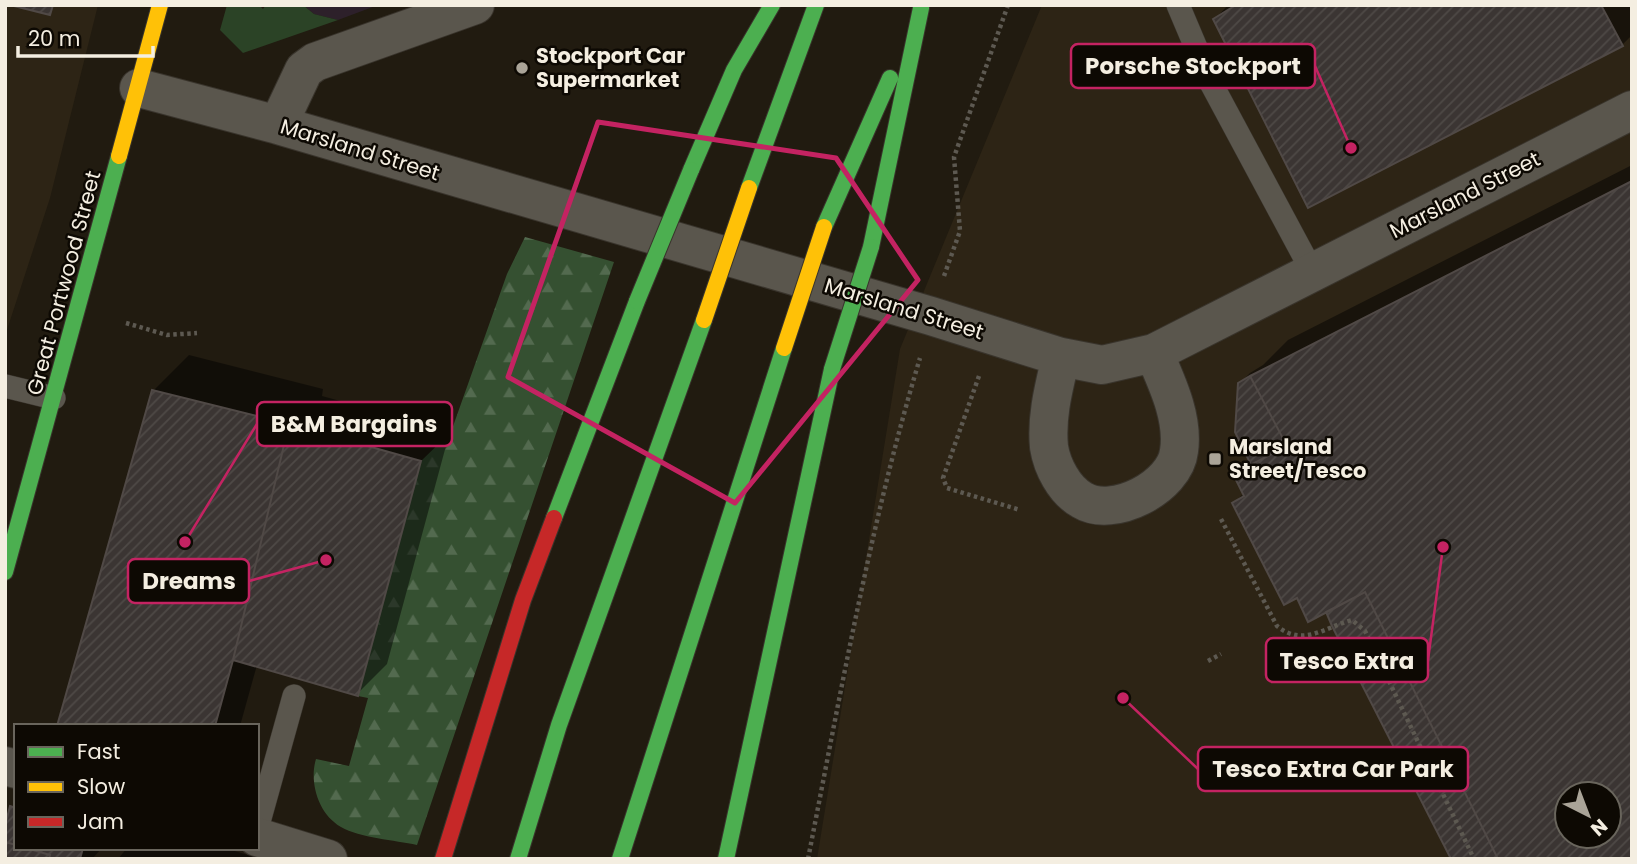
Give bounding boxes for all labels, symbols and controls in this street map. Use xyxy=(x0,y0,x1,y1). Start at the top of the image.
scale bar xyxy=(18,14,152,58)
text: 20 m xyxy=(28,24,81,53)
place label: Stockport Car Supermarket xyxy=(536,41,685,94)
callout: Porsche Stockport xyxy=(1071,44,1315,88)
text: Porsche Stockport xyxy=(1085,50,1301,82)
marker: Stockport Car Supermarket xyxy=(514,60,530,76)
street label: Marsland Street xyxy=(277,112,443,188)
street label: Marsland Street xyxy=(1385,144,1545,245)
street label: Great Portwood Street xyxy=(20,168,107,398)
street label: Marsland Street xyxy=(821,271,987,347)
callout: B&M Bargains xyxy=(257,402,452,446)
text: B&M Bargains xyxy=(271,408,437,440)
place label: Marsland Street/Tesco xyxy=(1229,432,1367,485)
marker: Marsland Street/Tesco xyxy=(1207,451,1223,467)
callout: Dreams xyxy=(128,559,249,603)
text: Dreams xyxy=(142,565,236,597)
callout: Tesco Extra xyxy=(1266,638,1428,682)
text: Tesco Extra xyxy=(1280,645,1414,677)
legend xyxy=(14,724,259,850)
text: Fast xyxy=(77,737,120,766)
callout: Tesco Extra Car Park xyxy=(1198,747,1468,791)
text: Tesco Extra Car Park xyxy=(1212,753,1455,785)
text: Slow xyxy=(77,772,125,801)
north arrow xyxy=(1553,780,1623,850)
text: Jam xyxy=(77,807,124,836)
text: N xyxy=(1585,812,1613,842)

